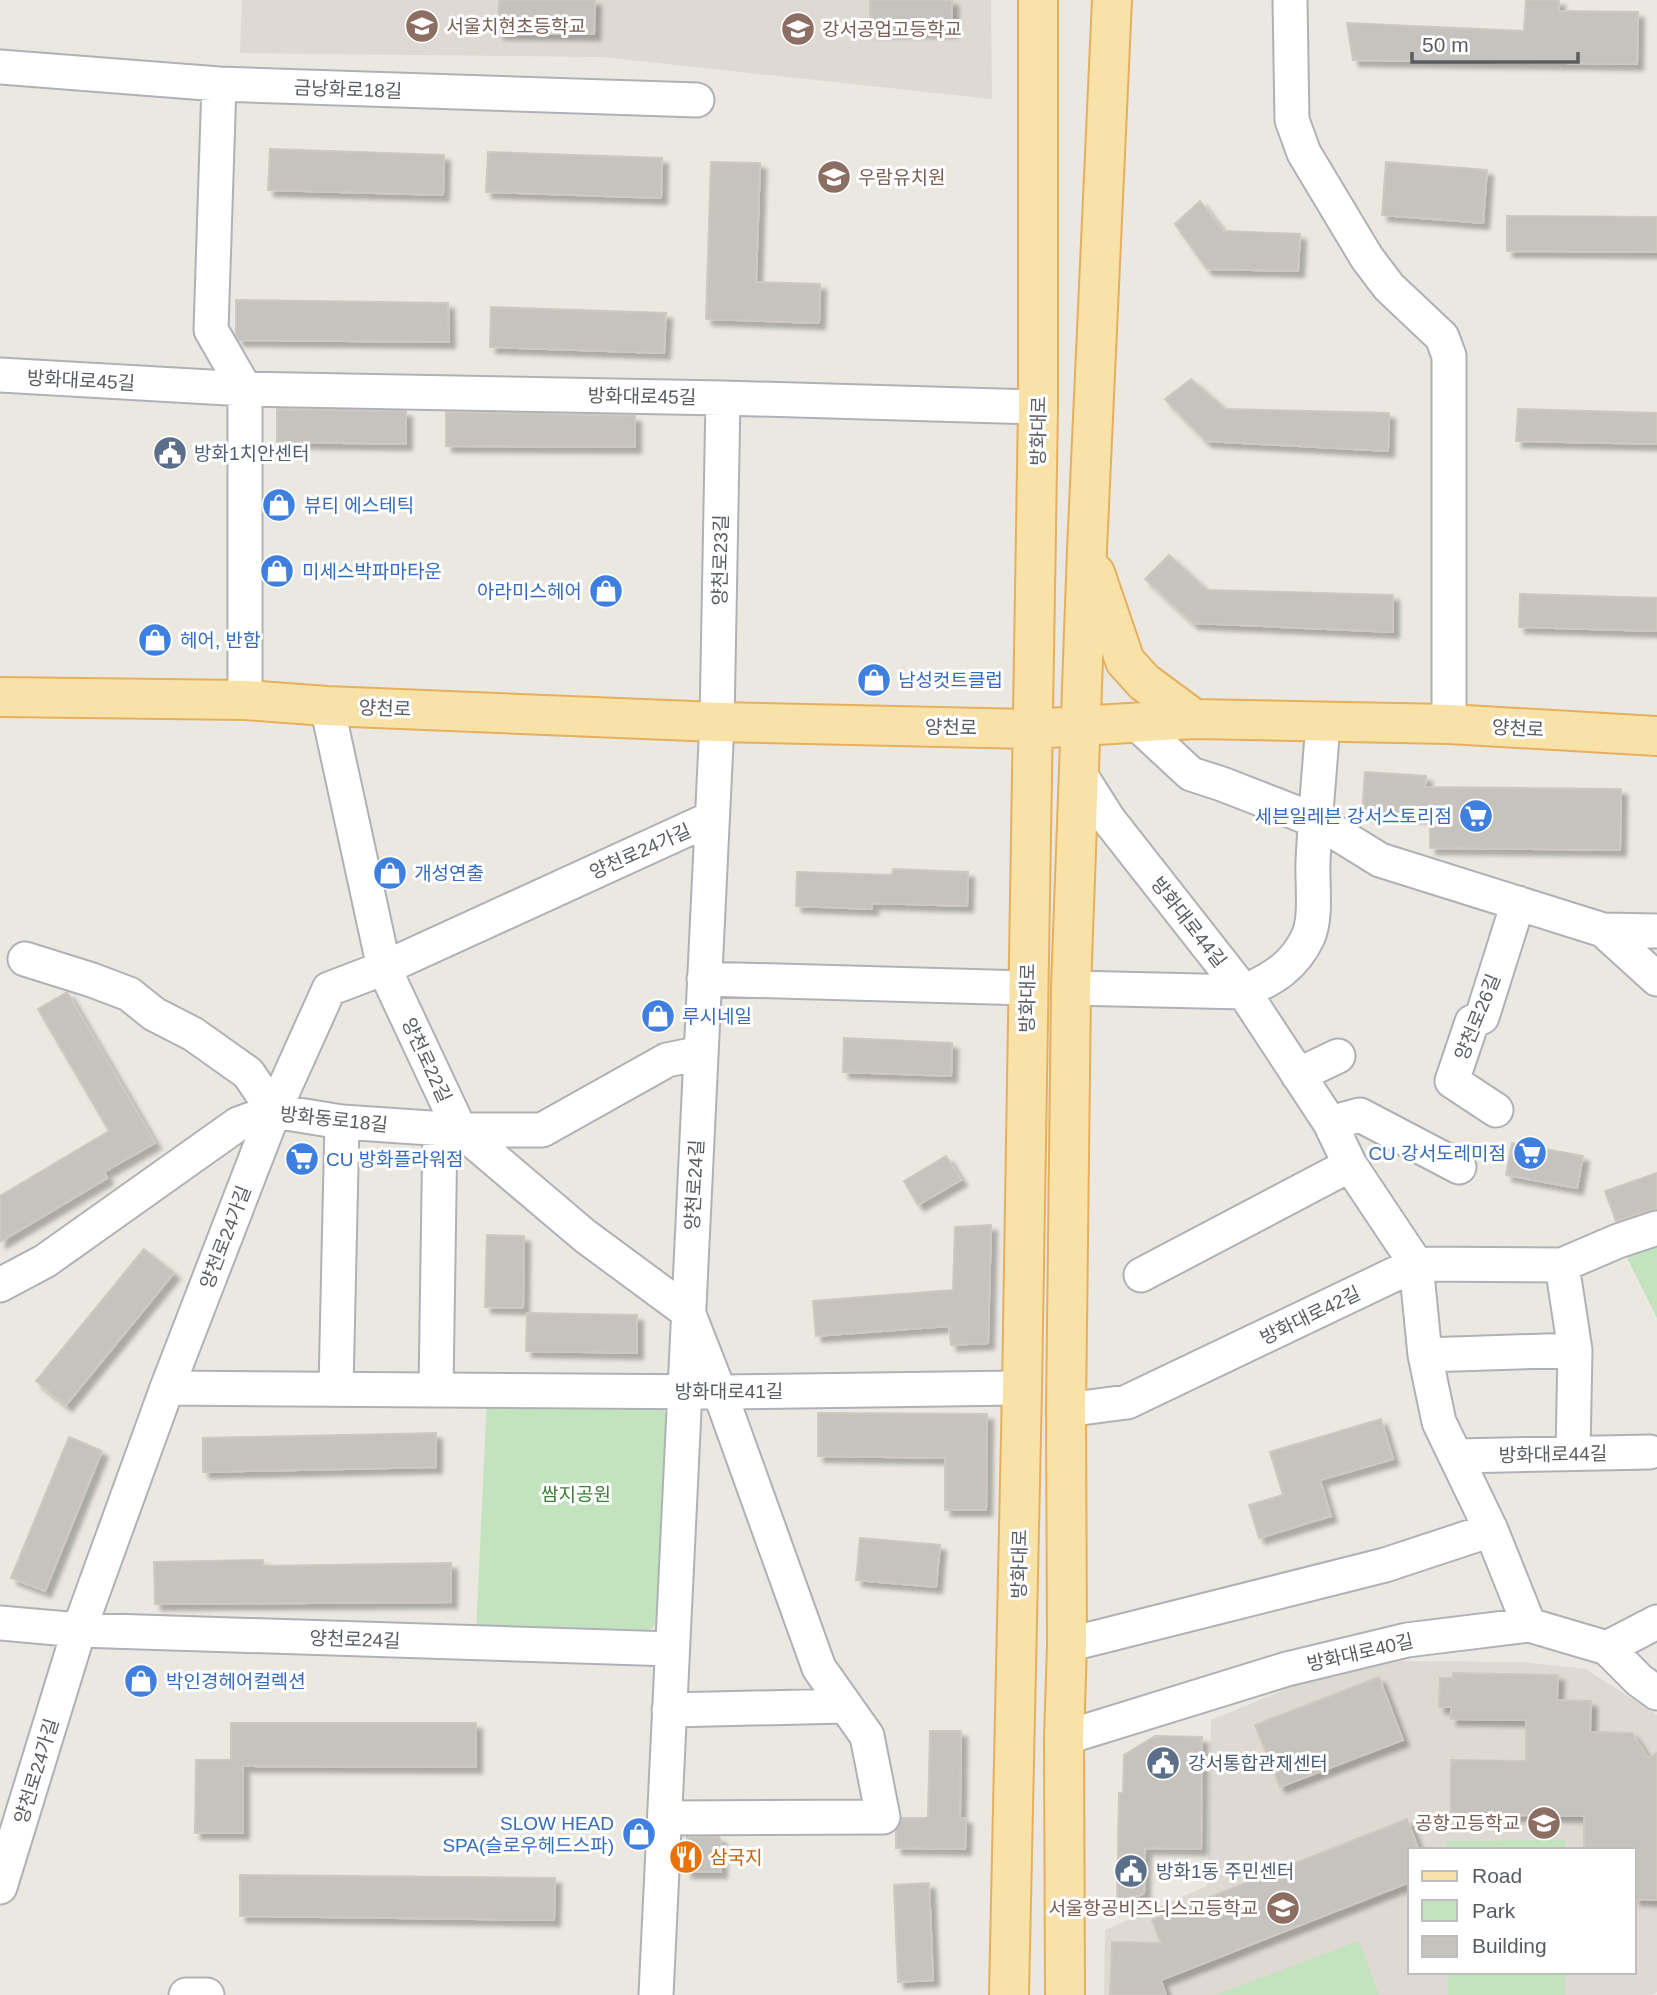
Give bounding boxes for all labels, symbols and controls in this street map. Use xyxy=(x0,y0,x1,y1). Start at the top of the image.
school or university icon: 서울치현초등학교 xyxy=(403,7,441,45)
school or university icon: 강서공업고등학교 xyxy=(779,10,817,48)
place label: 서울치현초등학교 xyxy=(446,16,586,37)
place label: 강서공업고등학교 xyxy=(822,19,962,40)
scale bar xyxy=(1412,21,1578,65)
text: 50 m xyxy=(1422,33,1469,56)
street label: 금낭화로18길 xyxy=(293,77,403,102)
school or university icon: 우람유치원 xyxy=(815,158,853,196)
place label: 우람유치원 xyxy=(858,167,945,188)
street label: 방화대로45길 xyxy=(26,367,136,394)
street label: 방화대로45길 xyxy=(588,385,696,408)
street label: 방화대로 xyxy=(1027,396,1050,466)
public building icon: 방화1치안센터 xyxy=(151,434,189,472)
place label: 방화1치안센터 xyxy=(194,443,309,464)
shop icon: 뷰티 에스테틱 xyxy=(260,486,298,524)
place label: 뷰티 에스테틱 xyxy=(304,495,414,516)
street label: 양천로23길 xyxy=(709,514,732,606)
shop icon: 미세스박파마타운 xyxy=(258,552,296,590)
place label: 미세스박파마타운 xyxy=(302,561,442,582)
shop icon: 아라미스헤어 xyxy=(587,572,625,610)
place label: 아라미스헤어 xyxy=(477,581,582,602)
shop icon: 헤어, 반함 xyxy=(136,621,174,659)
place label: 헤어, 반함 xyxy=(180,630,261,651)
shop icon: 남성컷트클럽 xyxy=(855,661,893,699)
place label: 남성컷트클럽 xyxy=(898,670,1003,691)
street label: 양천로 xyxy=(358,697,412,720)
street label: 양천로 xyxy=(925,717,977,738)
street label: 양천로 xyxy=(1491,717,1545,740)
supermarket icon: 세븐일레븐 강서스토리점 xyxy=(1457,797,1495,835)
place label: 세븐일레븐 강서스토리점 xyxy=(1254,806,1452,827)
street label: 양천로24가길 xyxy=(586,820,694,883)
shop icon: 개성연출 xyxy=(371,854,409,892)
place label: 개성연출 xyxy=(414,863,484,884)
street label: 방화대로44길 xyxy=(1147,873,1230,972)
street label: 방화대로 xyxy=(1016,963,1039,1033)
street label: 양천로26길 xyxy=(1451,971,1504,1063)
shop icon: 루시네일 xyxy=(639,997,677,1035)
place label: 루시네일 xyxy=(682,1006,752,1027)
street label: 양천로22길 xyxy=(398,1015,455,1106)
street label: 방화동로18길 xyxy=(279,1103,389,1136)
supermarket icon: CU 강서도레미점 xyxy=(1511,1134,1549,1172)
street label: 양천로24길 xyxy=(682,1139,707,1231)
supermarket icon: CU 방화플라워점 xyxy=(283,1140,321,1178)
place label: CU 강서도레미점 xyxy=(1368,1143,1506,1164)
place label: CU 방화플라워점 xyxy=(326,1149,464,1170)
street label: 양천로24가길 xyxy=(196,1183,255,1292)
street label: 방화대로42길 xyxy=(1257,1282,1364,1349)
street label: 방화대로41길 xyxy=(675,1381,783,1402)
street label: 방화대로44길 xyxy=(1499,1443,1607,1466)
park label: 쌈지공원 xyxy=(541,1484,611,1505)
street label: 방화대로 xyxy=(1008,1529,1031,1599)
street label: 양천로24길 xyxy=(309,1627,401,1652)
street label: 방화대로40길 xyxy=(1305,1630,1415,1675)
shop icon: 박인경헤어컬렉션 xyxy=(122,1662,160,1700)
place label: 박인경헤어컬렉션 xyxy=(166,1671,306,1692)
street label: 양천로24가길 xyxy=(11,1716,62,1826)
public building icon: 강서통합관제센터 xyxy=(1144,1744,1182,1782)
place label: 강서통합관제센터 xyxy=(1188,1753,1328,1774)
school or university icon: 공항고등학교 xyxy=(1525,1804,1563,1842)
place label: SLOW HEAD SPA(슬로우헤드스파) xyxy=(442,1813,614,1856)
place label: 공항고등학교 xyxy=(1415,1813,1520,1834)
shop icon: SLOW HEAD SPA(슬로우헤드스파) xyxy=(620,1815,658,1853)
restaurant icon: 삼국지 xyxy=(667,1838,705,1876)
place label: 삼국지 xyxy=(710,1847,762,1868)
legend xyxy=(1408,1848,1636,1974)
public building icon: 방화1동 주민센터 xyxy=(1112,1852,1150,1890)
place label: 방화1동 주민센터 xyxy=(1156,1861,1294,1882)
text: Road xyxy=(1472,1864,1522,1887)
school or university icon: 서울항공비즈니스고등학교 xyxy=(1264,1889,1302,1927)
place label: 서울항공비즈니스고등학교 xyxy=(1048,1898,1258,1919)
text: Park xyxy=(1472,1899,1516,1922)
text: Building xyxy=(1472,1934,1547,1957)

